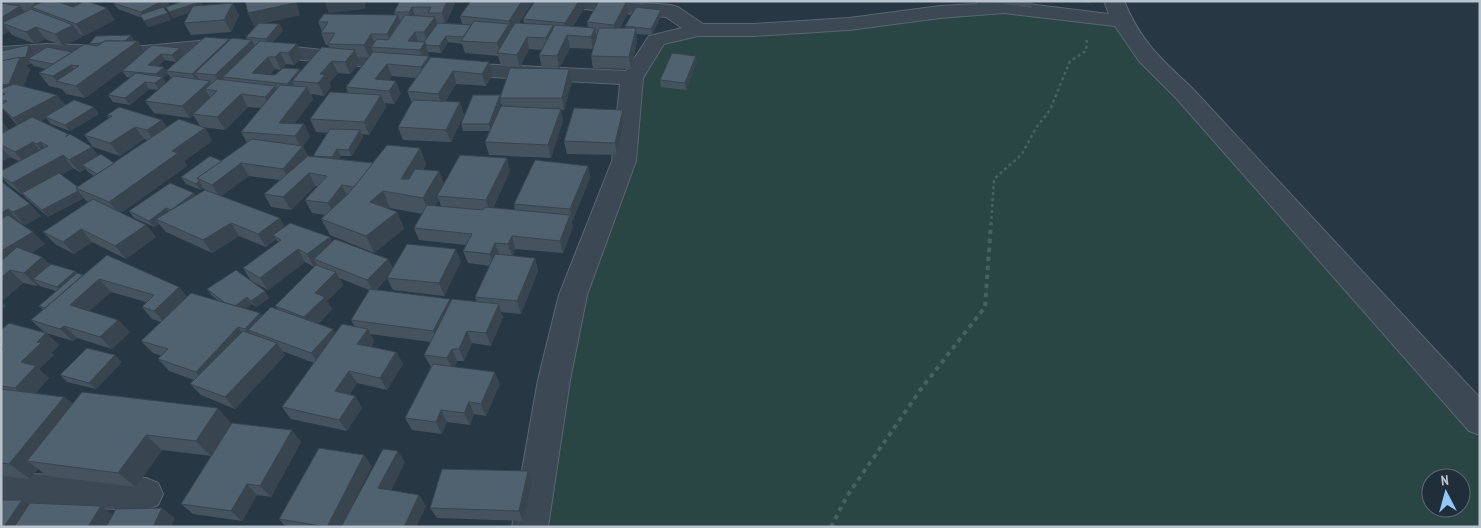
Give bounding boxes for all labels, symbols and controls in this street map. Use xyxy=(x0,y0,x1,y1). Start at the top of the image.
north arrow xyxy=(1421,468,1471,518)
text: N xyxy=(1440,471,1449,489)

